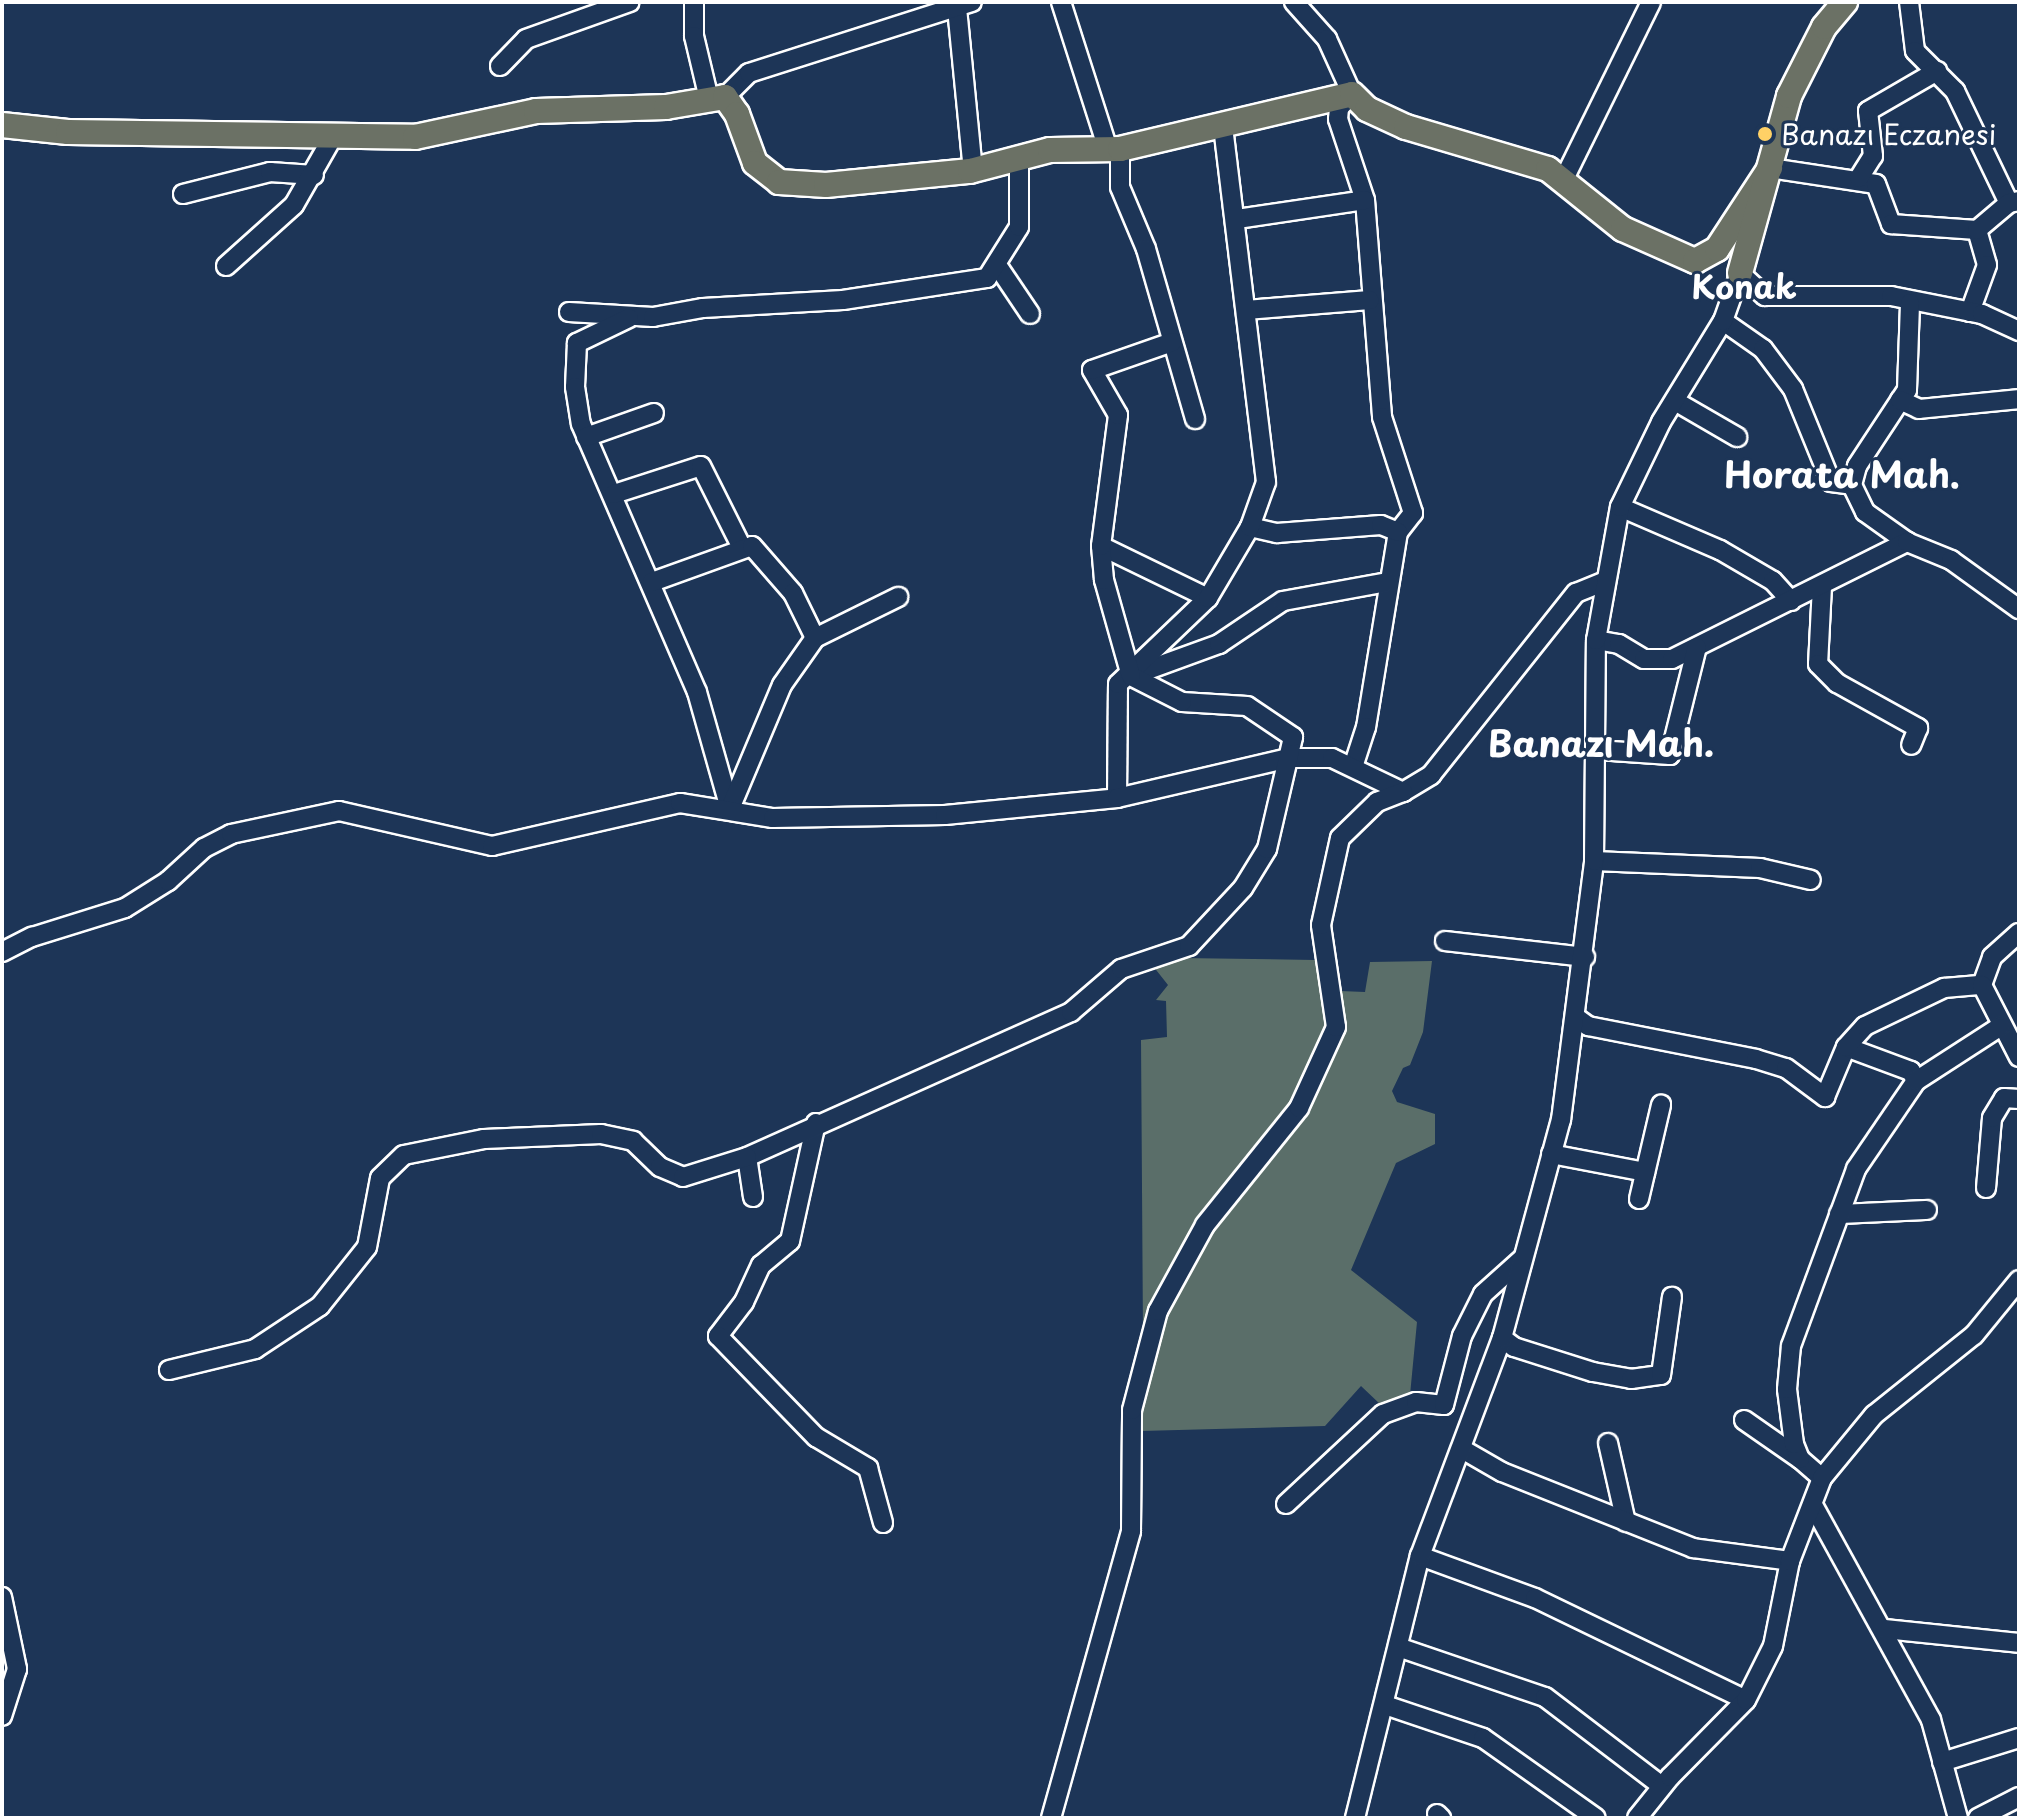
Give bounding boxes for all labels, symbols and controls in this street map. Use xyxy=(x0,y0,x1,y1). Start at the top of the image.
place label: Banazı Eczanesi xyxy=(1781,117,1996,151)
marker: Banazı Eczanesi xyxy=(1756,125,1774,143)
district label: Konak xyxy=(1691,267,1797,305)
district label: Horata Mah. xyxy=(1725,452,1959,496)
district label: Banazı Mah. xyxy=(1487,721,1715,765)

